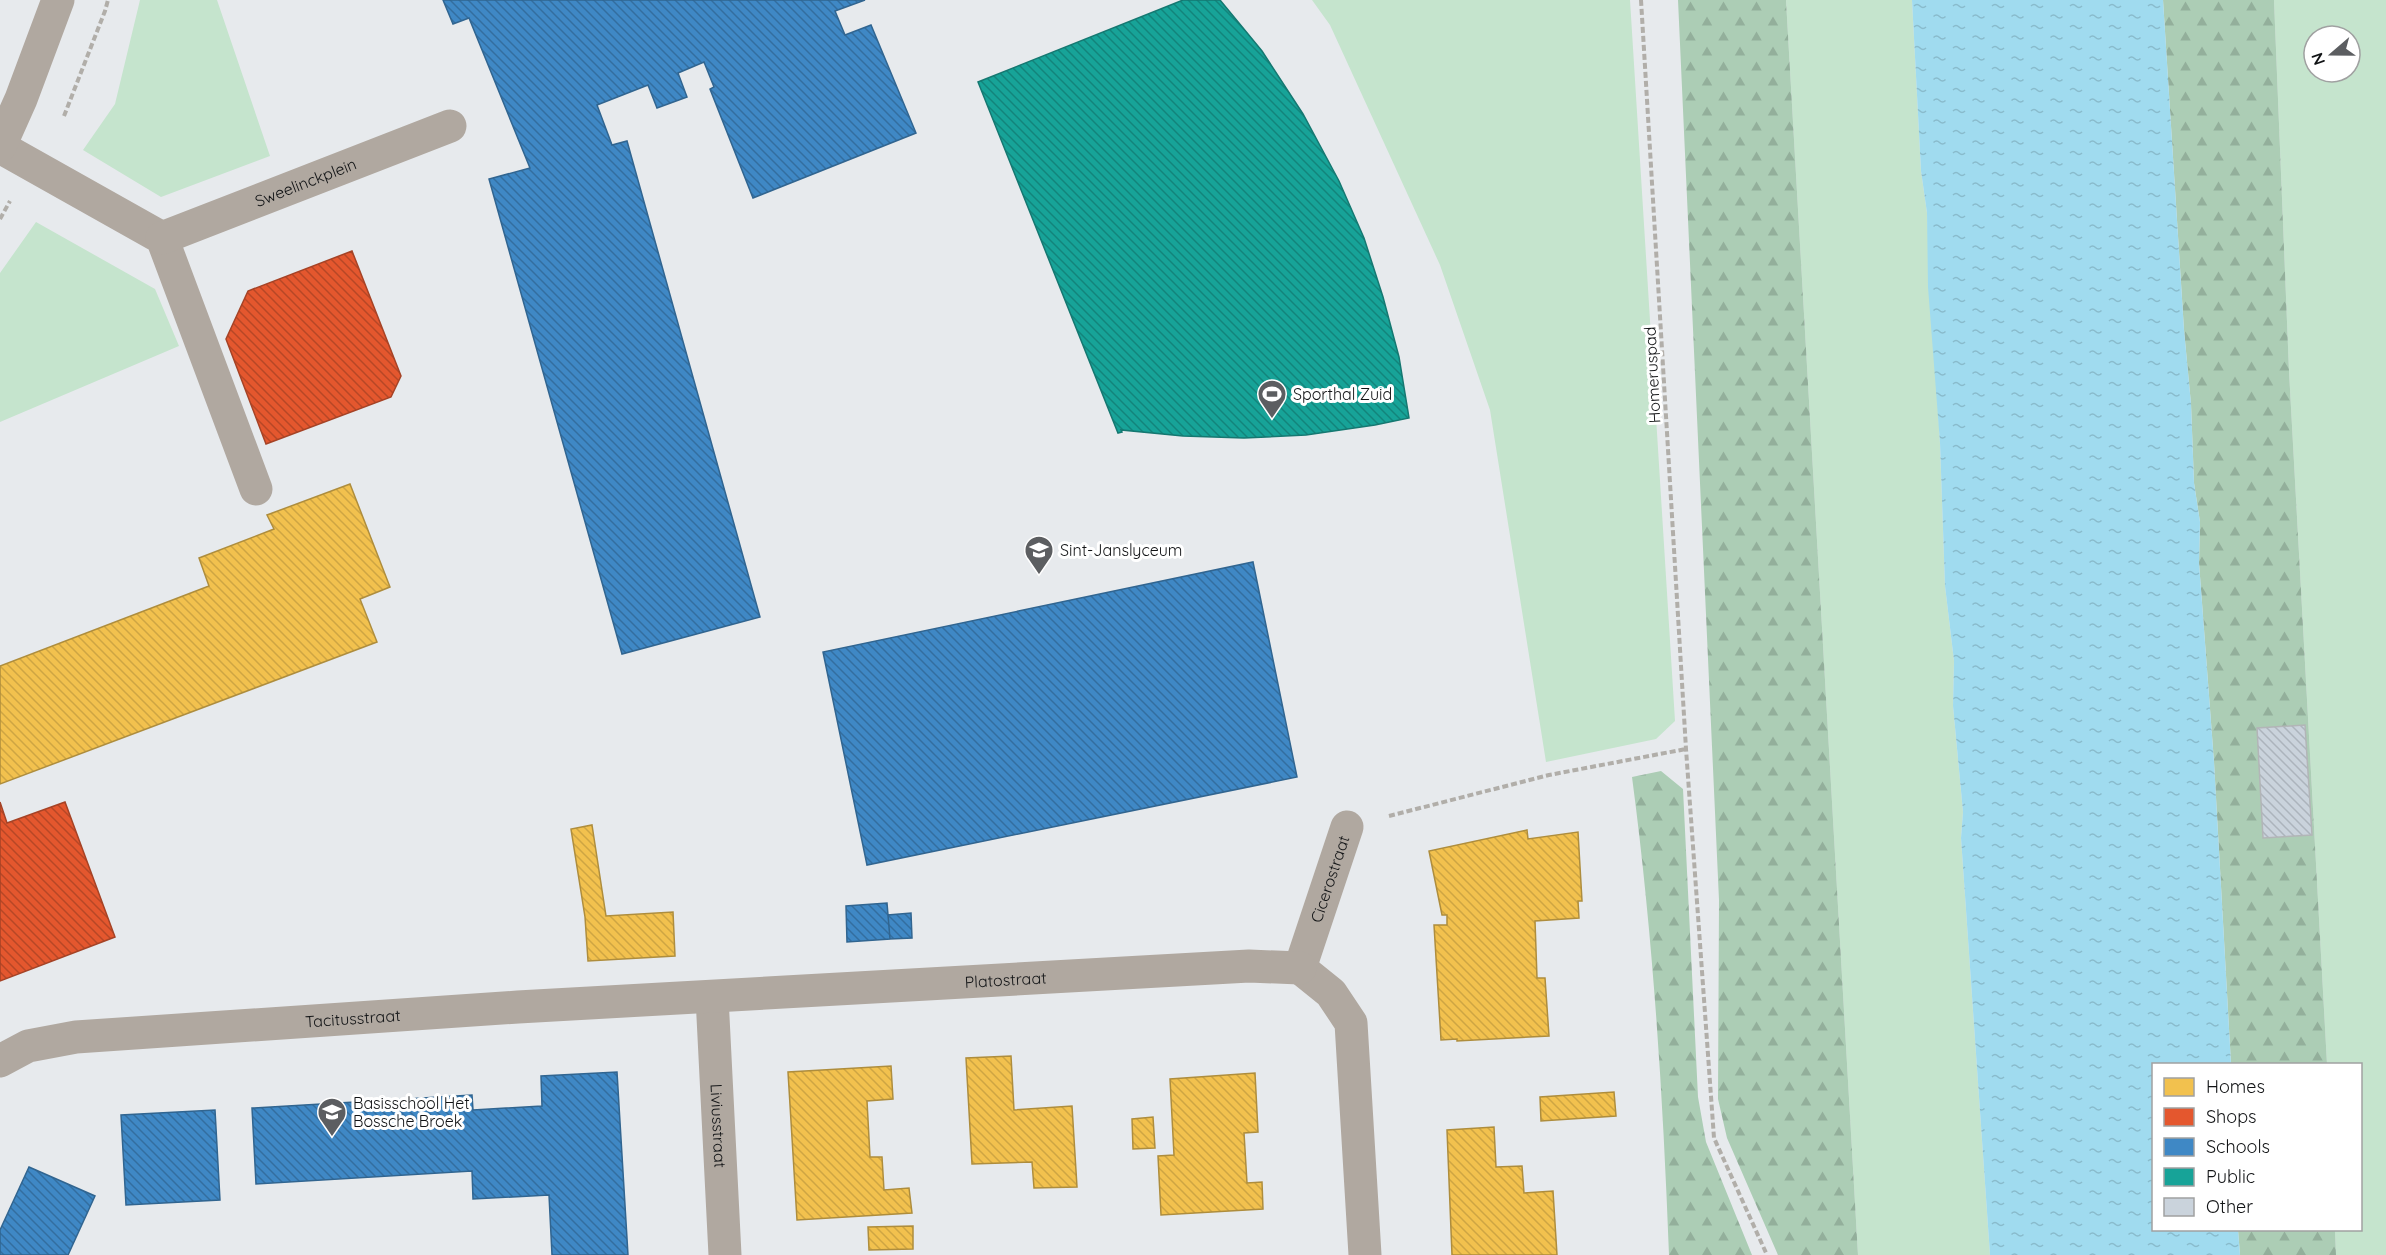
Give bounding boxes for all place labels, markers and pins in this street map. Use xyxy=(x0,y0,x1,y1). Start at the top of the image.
sports icon: Sporthal Zuid xyxy=(1256,378,1288,420)
place label: Sporthal Zuid xyxy=(1293,384,1392,404)
school or university icon: Sint-Janslyceum xyxy=(1023,534,1055,576)
place label: Sint-Janslyceum xyxy=(1060,540,1182,560)
place label: Basisschool Het Bossche Broek xyxy=(353,1093,470,1131)
school or university icon: Basisschool Het Bossche Broek xyxy=(316,1096,348,1138)

